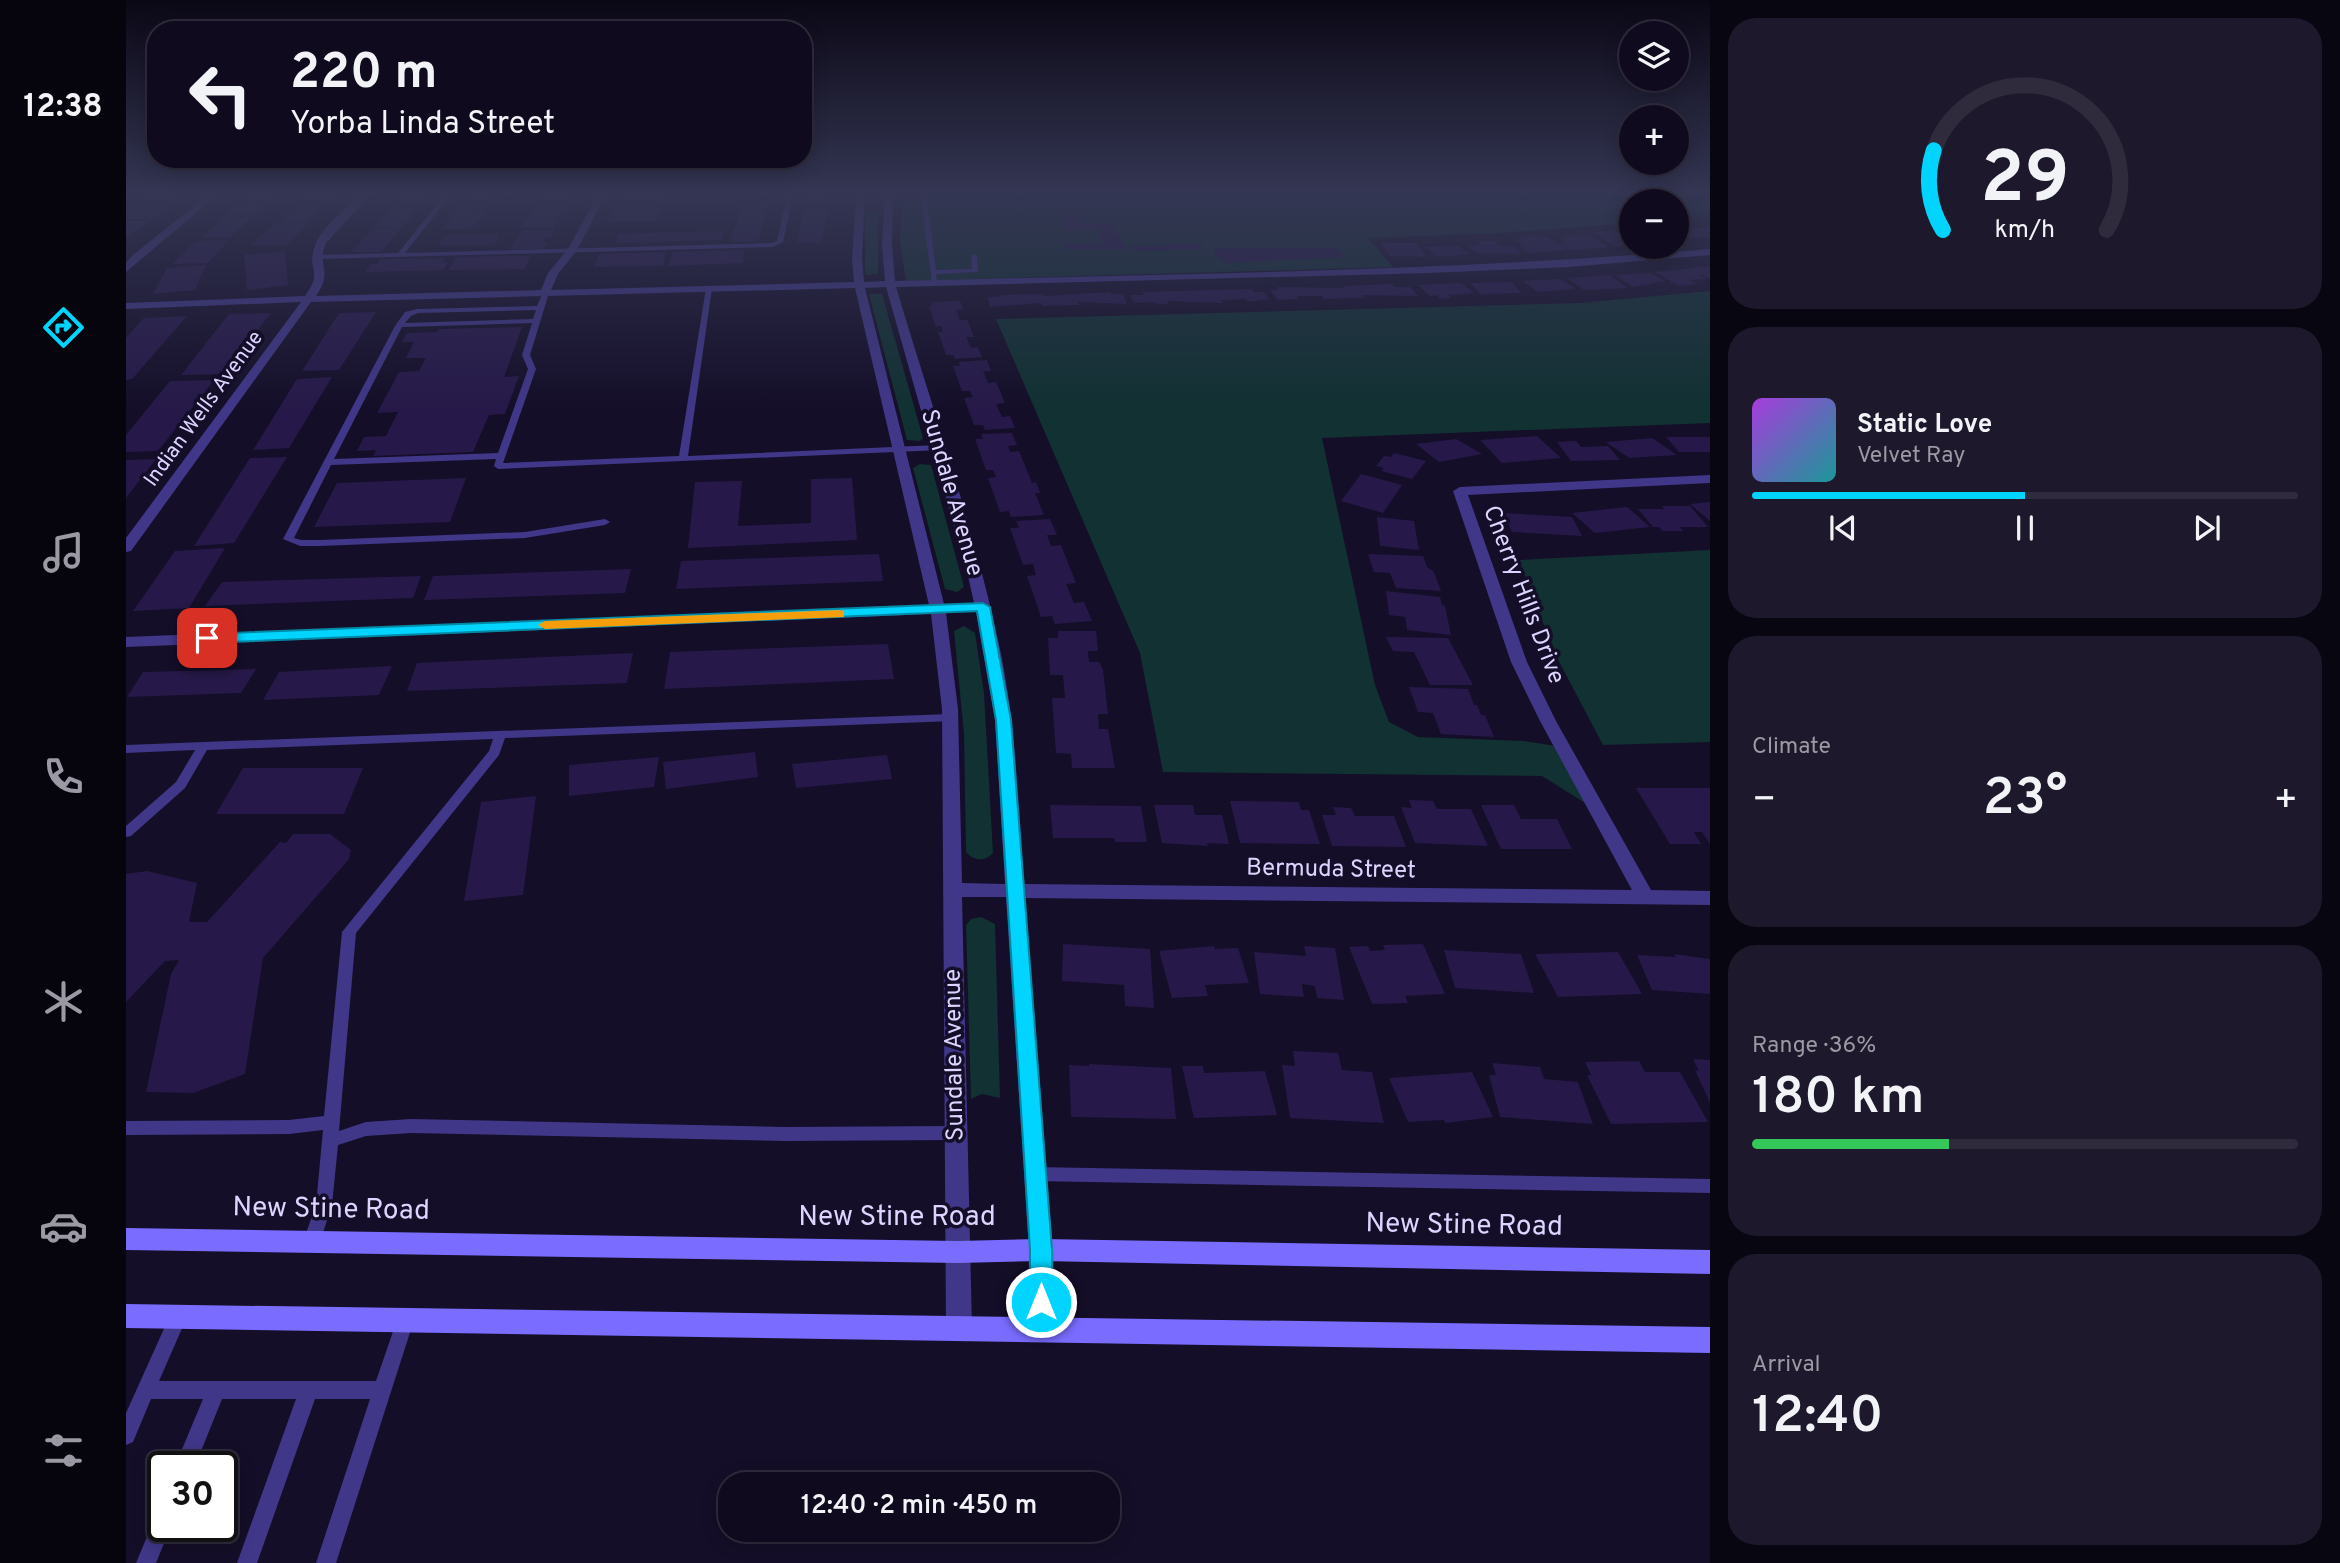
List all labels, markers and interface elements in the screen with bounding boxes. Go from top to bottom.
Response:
map controls [1619,21,1689,259]
button: layers [1619,21,1689,91]
text: 220 m [290,44,437,106]
icon: left [175,49,266,140]
text: 12:38 [23,88,103,128]
text: Yorba Linda Street [290,105,555,145]
button: + [1619,105,1689,175]
text: 29 [1980,136,2070,228]
button: − [1619,189,1689,259]
text: km/h [1995,214,2055,246]
icon: directions [39,303,88,352]
street label: Indian Wells Avenue [138,326,270,492]
street label: Sundale Avenue [913,406,989,580]
text: Static Love [1857,409,1992,442]
text: Velvet Ray [1857,442,1965,471]
street label: Cherry Hills Drive [1475,501,1571,689]
icon: previous [1824,509,1862,547]
icon: pause [2006,509,2044,547]
icon: next [2188,509,2226,547]
icon: music [39,528,88,577]
pin [177,608,237,668]
icon: arrive [188,619,226,657]
text: Climate [1752,733,1831,762]
icon: phone [39,752,88,801]
text: 23° [1983,767,2067,833]
text: − [1752,777,1777,826]
text: + [2273,777,2298,826]
street label: Bermuda Street [1246,854,1416,886]
street label: Sundale Avenue [939,969,971,1141]
icon: climate [39,977,88,1026]
text: Range · 36% [1752,1032,1876,1061]
text: 180 km [1752,1066,1925,1132]
street label: New Stine Road [232,1190,430,1230]
street label: New Stine Road [798,1200,996,1236]
icon: car [39,1202,88,1251]
street label: New Stine Road [1365,1206,1563,1246]
position arrow [1004,1265,1078,1339]
text: Arrival [1752,1351,1821,1380]
text: 12:40 [1752,1385,1883,1451]
icon: filters [39,1426,88,1475]
speed limit sign: 30 [147,1451,238,1542]
text: 12:40 · 2 min · 450 m [801,1490,1037,1523]

